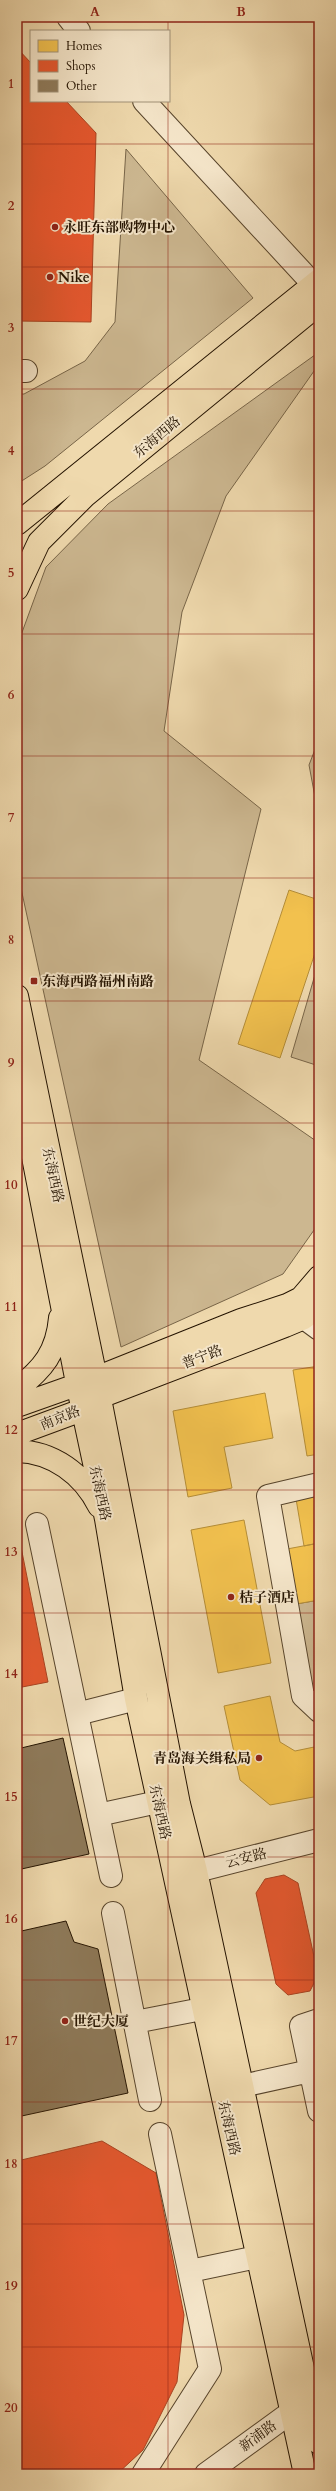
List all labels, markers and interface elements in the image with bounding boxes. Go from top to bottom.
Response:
text: A [90,3,100,21]
text: B [236,3,246,21]
legend [30,30,170,102]
text: Homes [66,38,102,54]
text: Shops [66,58,95,74]
text: 1 [8,75,14,93]
text: Other [66,78,97,94]
text: 2 [8,197,15,215]
place label: 永旺东部购物中心 [63,218,175,237]
marker: 永旺东部购物中心 [50,222,60,232]
place label: Nike [58,268,90,287]
marker: Nike [45,272,55,282]
text: 3 [8,319,15,337]
street label: 东海西路 [129,412,185,462]
text: 4 [8,442,15,460]
text: 5 [8,564,14,582]
text: 6 [8,686,15,704]
text: 7 [8,809,15,827]
text: 8 [8,931,14,949]
place label: 东海西路福州南路 [42,972,154,991]
marker: 东海西路福州南路 [29,976,39,986]
text: 9 [8,1054,15,1072]
street label: 东海西路 [38,1146,68,1204]
text: 10 [4,1176,18,1194]
text: 11 [4,1298,18,1316]
street label: 普宁路 [179,1341,225,1373]
street label: 南京路 [37,1401,83,1435]
text: 12 [4,1421,18,1439]
street label: 东海西路 [85,1464,115,1522]
text: 13 [4,1543,18,1561]
place label: 桔子酒店 [239,1588,295,1607]
marker: 桔子酒店 [226,1592,236,1602]
text: 14 [4,1665,18,1683]
place label: 青岛海关缉私局 [153,1749,251,1768]
marker: 青岛海关缉私局 [254,1753,264,1763]
street label: 东海西路 [145,1783,175,1841]
text: 15 [4,1788,18,1806]
street label: 云安路 [223,1844,269,1872]
text: 16 [4,1910,18,1928]
place label: 世纪大厦 [73,2012,129,2031]
marker: 世纪大厦 [60,2016,70,2026]
text: 17 [4,2032,18,2050]
street label: 东海西路 [213,2099,245,2157]
text: 18 [4,2155,18,2173]
text: 19 [4,2277,18,2295]
text: 20 [4,2399,18,2417]
street label: 新浦路 [235,2416,281,2456]

